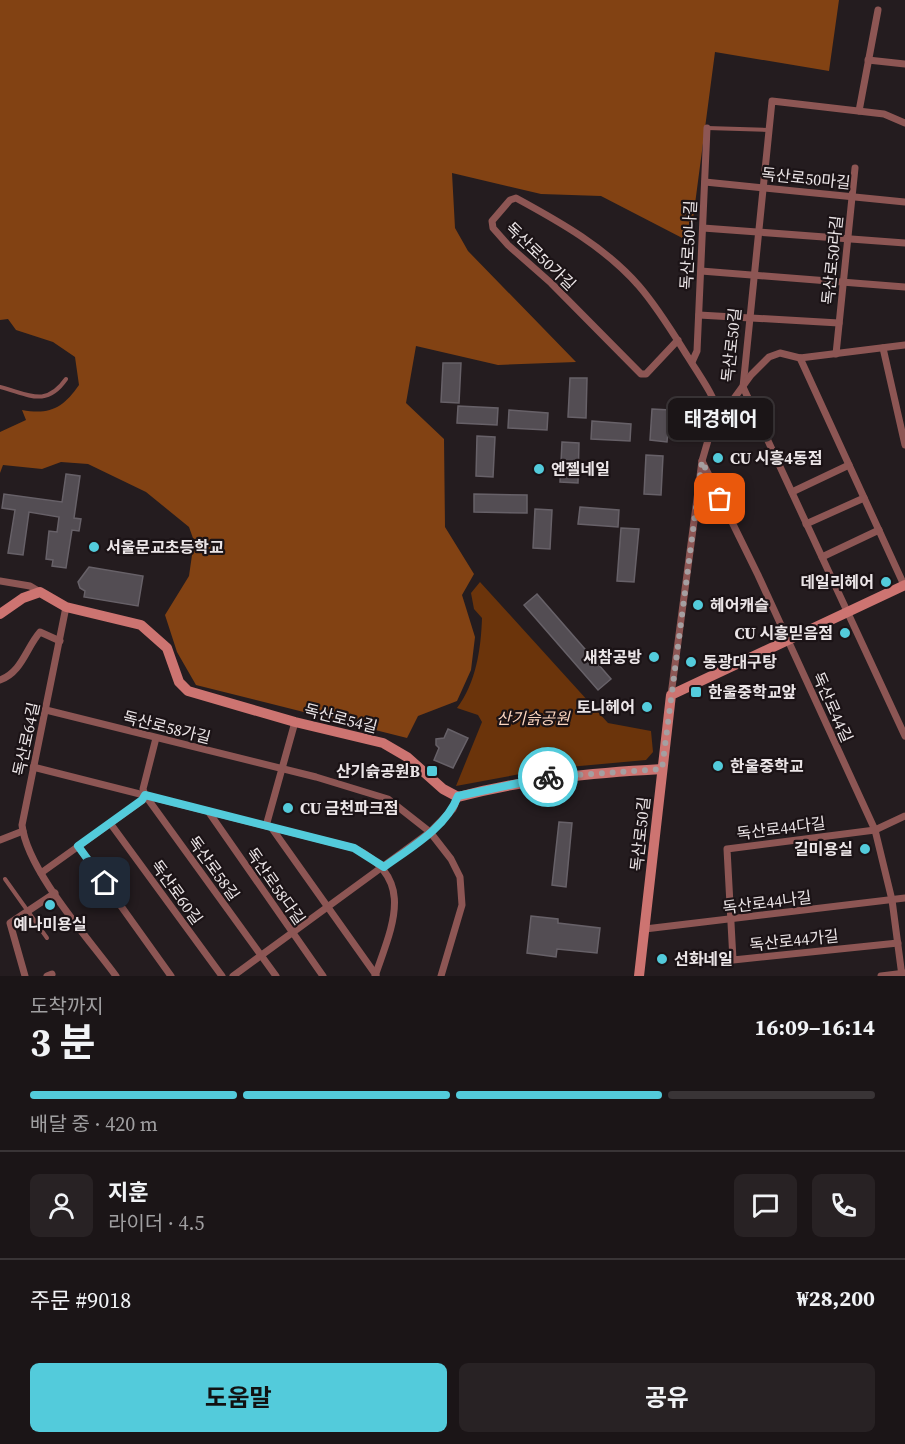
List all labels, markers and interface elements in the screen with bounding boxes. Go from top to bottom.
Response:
street label: 독산로50마길 [760,162,852,194]
street label: 독산로50나길 [675,200,701,290]
street label: 독산로50라길 [816,214,848,306]
street label: 독산로50가길 [501,217,581,295]
street label: 독산로50길 [716,307,746,383]
callout: 태경헤어 [668,397,772,439]
text: 태경헤어 [684,405,757,433]
place label: CU 시흥4동점 [730,447,822,469]
marker: CU 시흥4동점 [711,451,725,465]
place label: 엔젤네일 [551,458,610,480]
marker: 엔젤네일 [532,462,546,476]
pin [694,473,745,524]
icon: bag [703,482,736,515]
place label: 서울문교초등학교 [106,536,224,558]
marker: 서울문교초등학교 [87,540,101,554]
place label: 데일리헤어 [800,571,874,593]
marker: 데일리헤어 [879,575,893,589]
place label: 헤어캐슬 [710,594,769,616]
marker: 헤어캐슬 [691,598,705,612]
place label: CU 시흥믿음점 [735,622,833,644]
marker: CU 시흥믿음점 [838,626,852,640]
place label: 새참공방 [583,646,642,668]
marker: 새참공방 [647,650,661,664]
place label: 동광대구탕 [703,651,777,673]
marker: 동광대구탕 [684,655,698,669]
street label: 독산로44길 [808,668,858,746]
place label: 한울중학교앞 [708,681,797,703]
marker: 한울중학교앞 [689,685,703,699]
place label: 토니헤어 [576,696,635,718]
street label: 독산로54길 [302,698,380,738]
street label: 독산로64길 [7,700,45,778]
marker: 토니헤어 [640,700,654,714]
street label: 독산로58가길 [121,705,213,749]
park label: 산기슭공원 [496,707,571,729]
courier [518,747,578,807]
place label: 한울중학교 [730,755,804,777]
marker: 한울중학교 [711,759,725,773]
place label: 산기슭공원B [336,760,421,782]
icon: bike [532,761,565,794]
marker: 산기슭공원B [425,764,439,778]
street label: 독산로50길 [625,796,655,872]
place label: CU 금천파크점 [300,797,398,819]
marker: CU 금천파크점 [281,801,295,815]
street label: 독산로44다길 [735,812,827,844]
street label: 독산로58길 [183,831,245,905]
place label: 길미용실 [794,838,853,860]
marker: 길미용실 [858,842,872,856]
street label: 독산로58다길 [241,843,311,929]
street label: 독산로60길 [146,855,208,929]
pin [79,857,130,908]
icon: home [88,866,121,899]
street label: 독산로44나길 [721,886,813,918]
marker: 예나미용실 [43,898,57,912]
place label: 예나미용실 [13,913,87,935]
street label: 독산로44가길 [748,924,840,956]
place label: 선화네일 [674,948,733,970]
marker: 선화네일 [655,952,669,966]
text: 도착까지 [30,992,104,1020]
text: 16:09–16:14 [755,1012,875,1042]
text: 3 분 [30,1016,95,1069]
text: 배달 중 · 420 m [30,1110,158,1138]
button: person [30,1174,93,1237]
button: chat [734,1174,797,1237]
button: phone [812,1174,875,1237]
text: 지훈 [108,1177,148,1207]
text: 라이더 · 4.5 [108,1209,205,1237]
text: ₩28,200 [797,1283,875,1313]
text: 주문 #9018 [30,1285,131,1315]
button: 도움말 [30,1363,447,1432]
button: 공유 [459,1363,875,1432]

